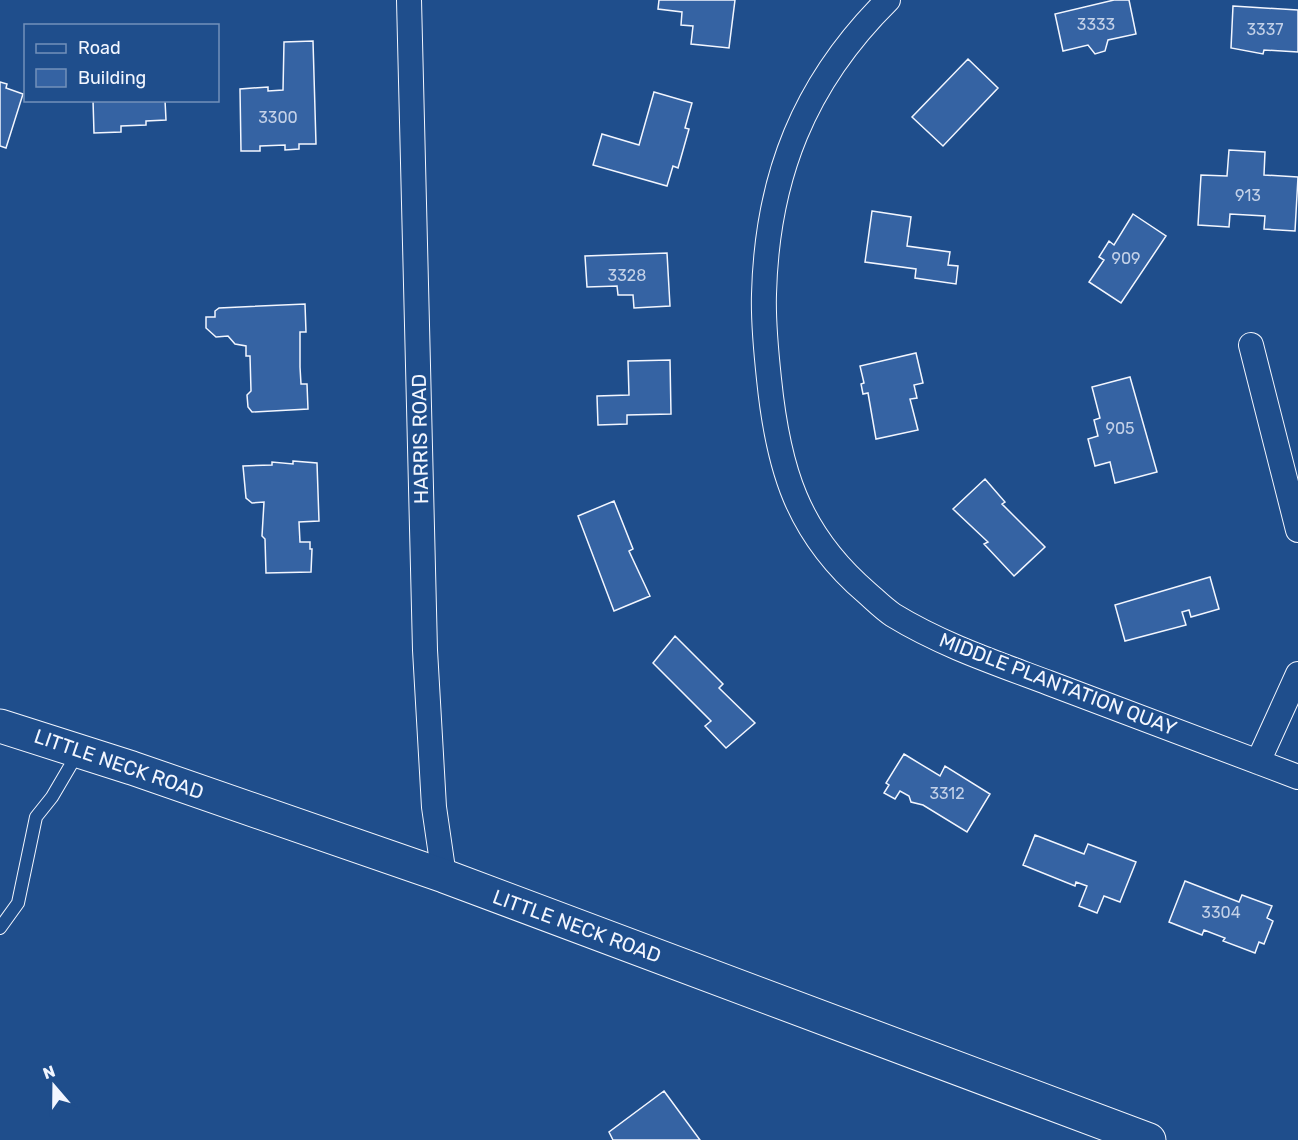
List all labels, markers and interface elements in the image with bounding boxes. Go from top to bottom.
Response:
house number: 3333 [1077,15,1115,34]
house number: 3337 [1246,20,1284,39]
legend [24,24,219,102]
text: Road [78,37,121,59]
text: Building [78,67,146,89]
house number: 3300 [258,108,298,127]
house number: 913 [1235,186,1261,205]
house number: 909 [1111,249,1141,268]
house number: 3328 [608,266,646,285]
street label: HARRIS ROAD [407,374,433,504]
house number: 905 [1105,419,1135,438]
street label: MIDDLE PLANTATION QUAY [936,628,1180,740]
street label: LITTLE NECK ROAD [31,724,207,804]
house number: 3312 [929,784,965,803]
street label: LITTLE NECK ROAD [489,884,665,968]
house number: 3304 [1201,903,1241,922]
north arrow [24,1056,84,1116]
text: N [40,1061,58,1083]

